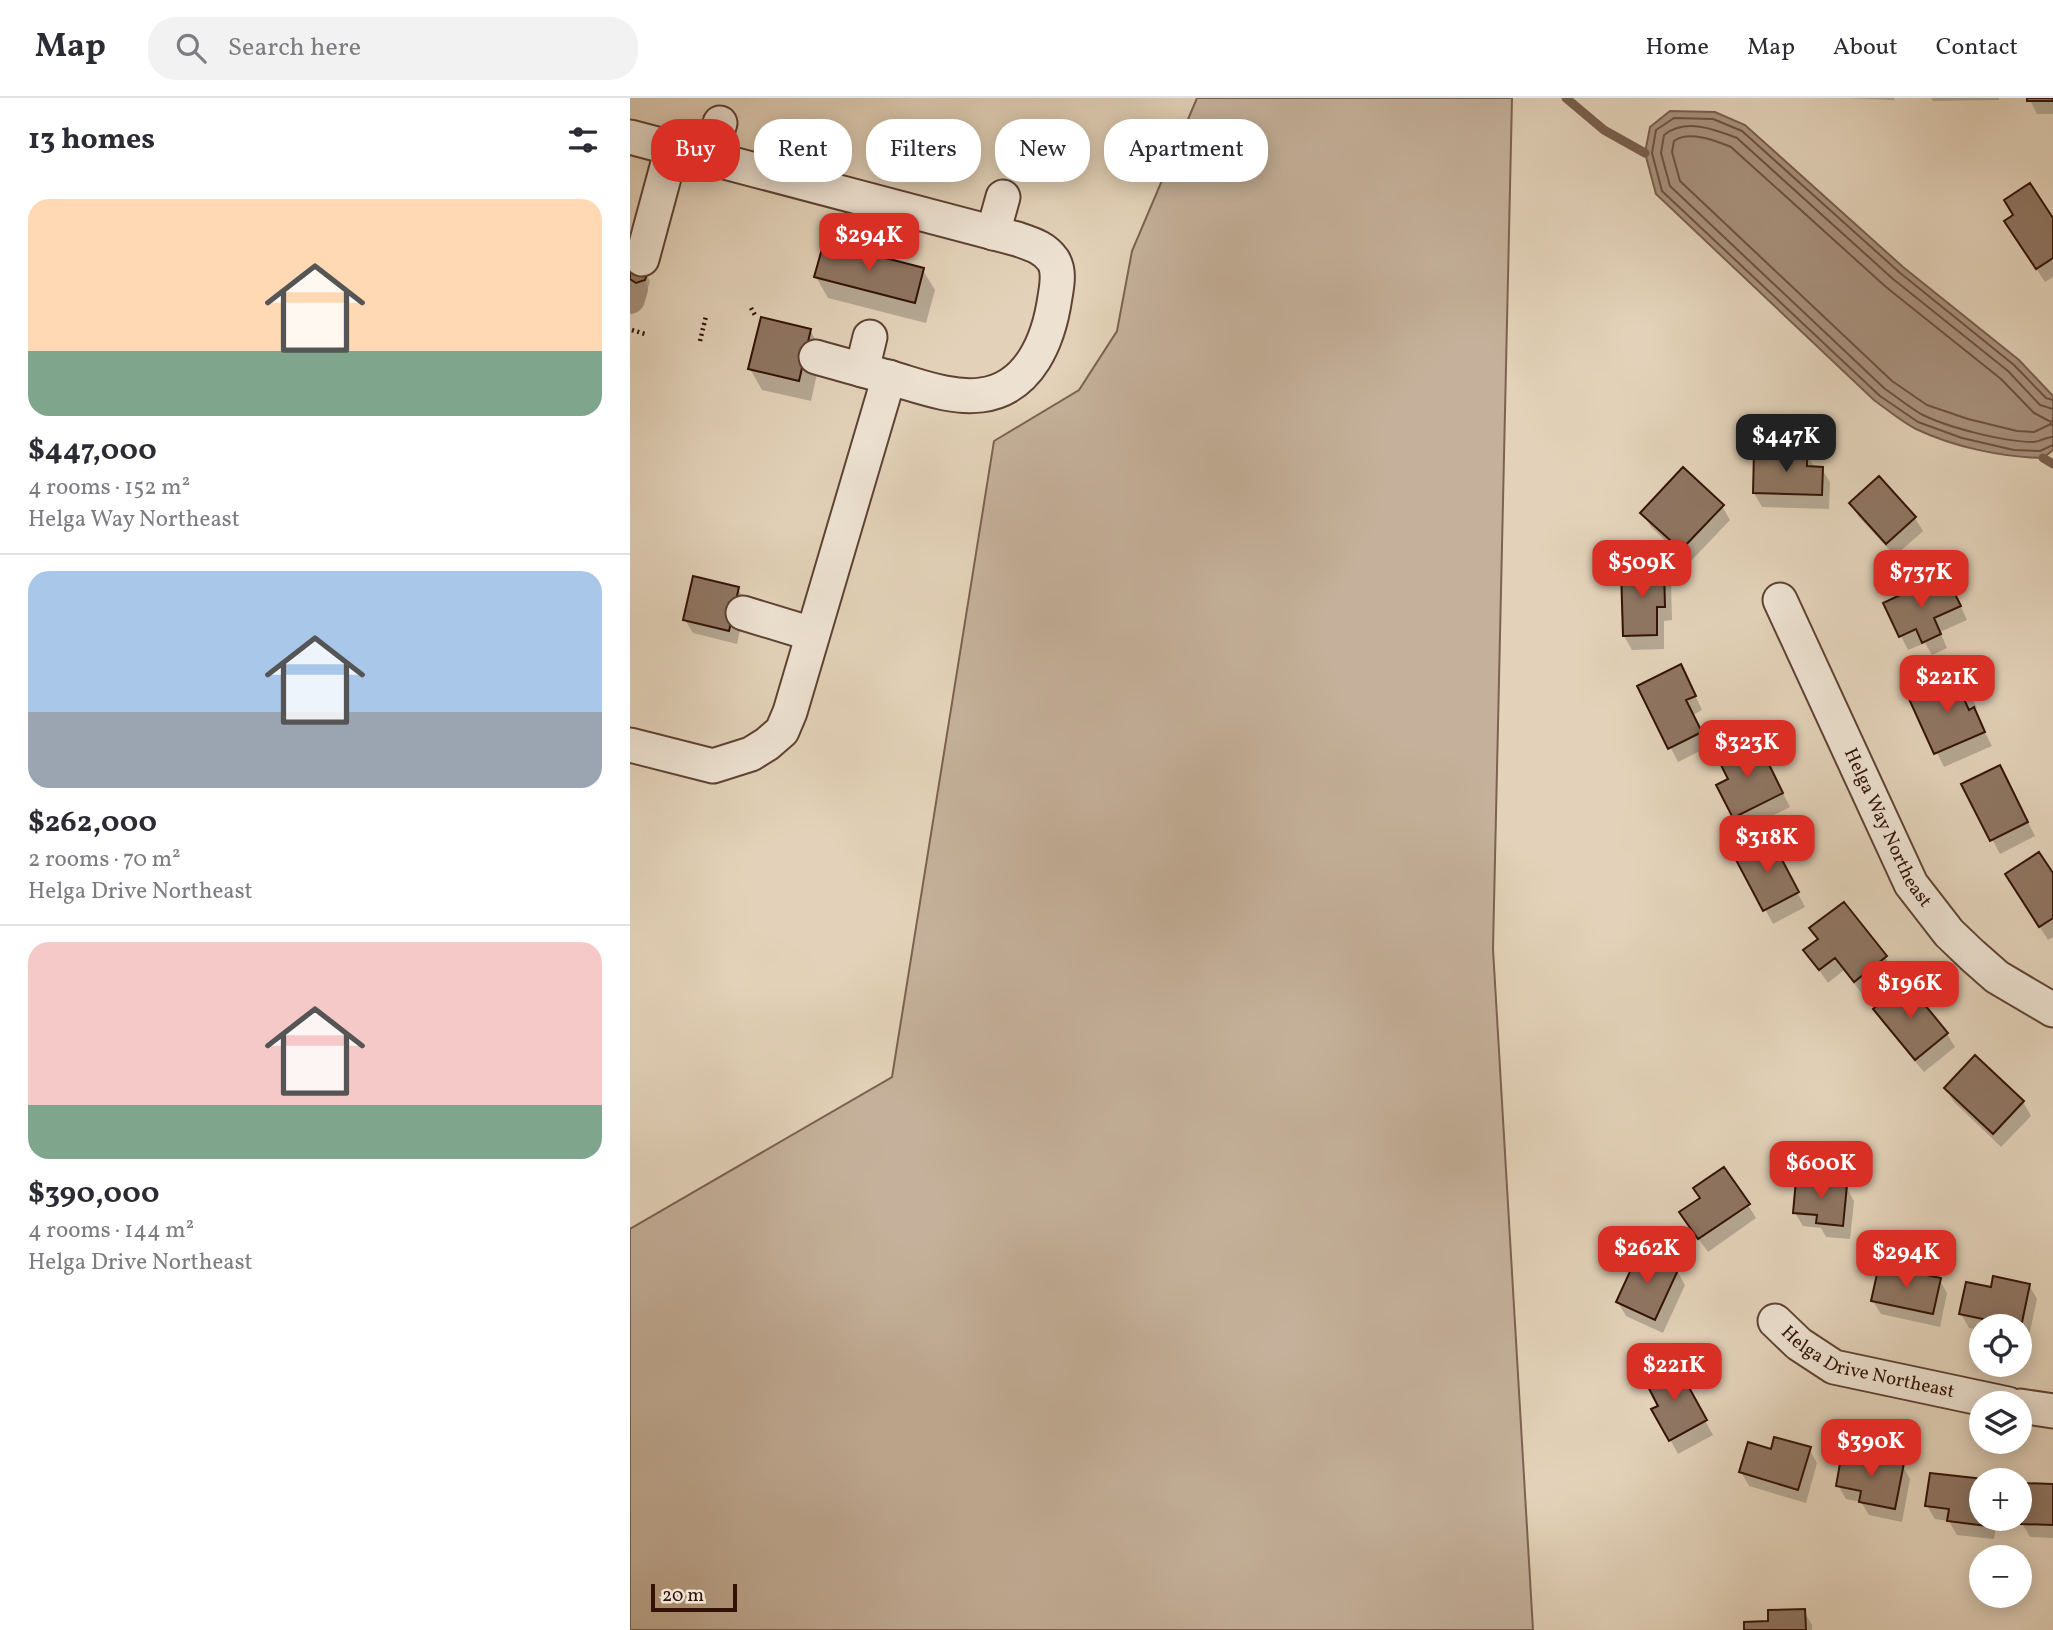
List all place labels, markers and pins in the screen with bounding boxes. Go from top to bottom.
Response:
pin: $294K [820,214,918,273]
pin: $447K [1737,414,1835,474]
pin: $509K [1593,540,1691,600]
pin: $737K [1872,550,1970,610]
pin: $221K [1898,656,1996,715]
pin: $323K [1698,720,1796,780]
pin: $318K [1718,816,1816,875]
pin: $196K [1861,962,1959,1021]
pin: $600K [1772,1142,1870,1201]
pin: $262K [1598,1226,1696,1286]
pin: $294K [1857,1230,1955,1290]
pin: $221K [1625,1344,1723,1403]
pin: $390K [1822,1420,1920,1479]

